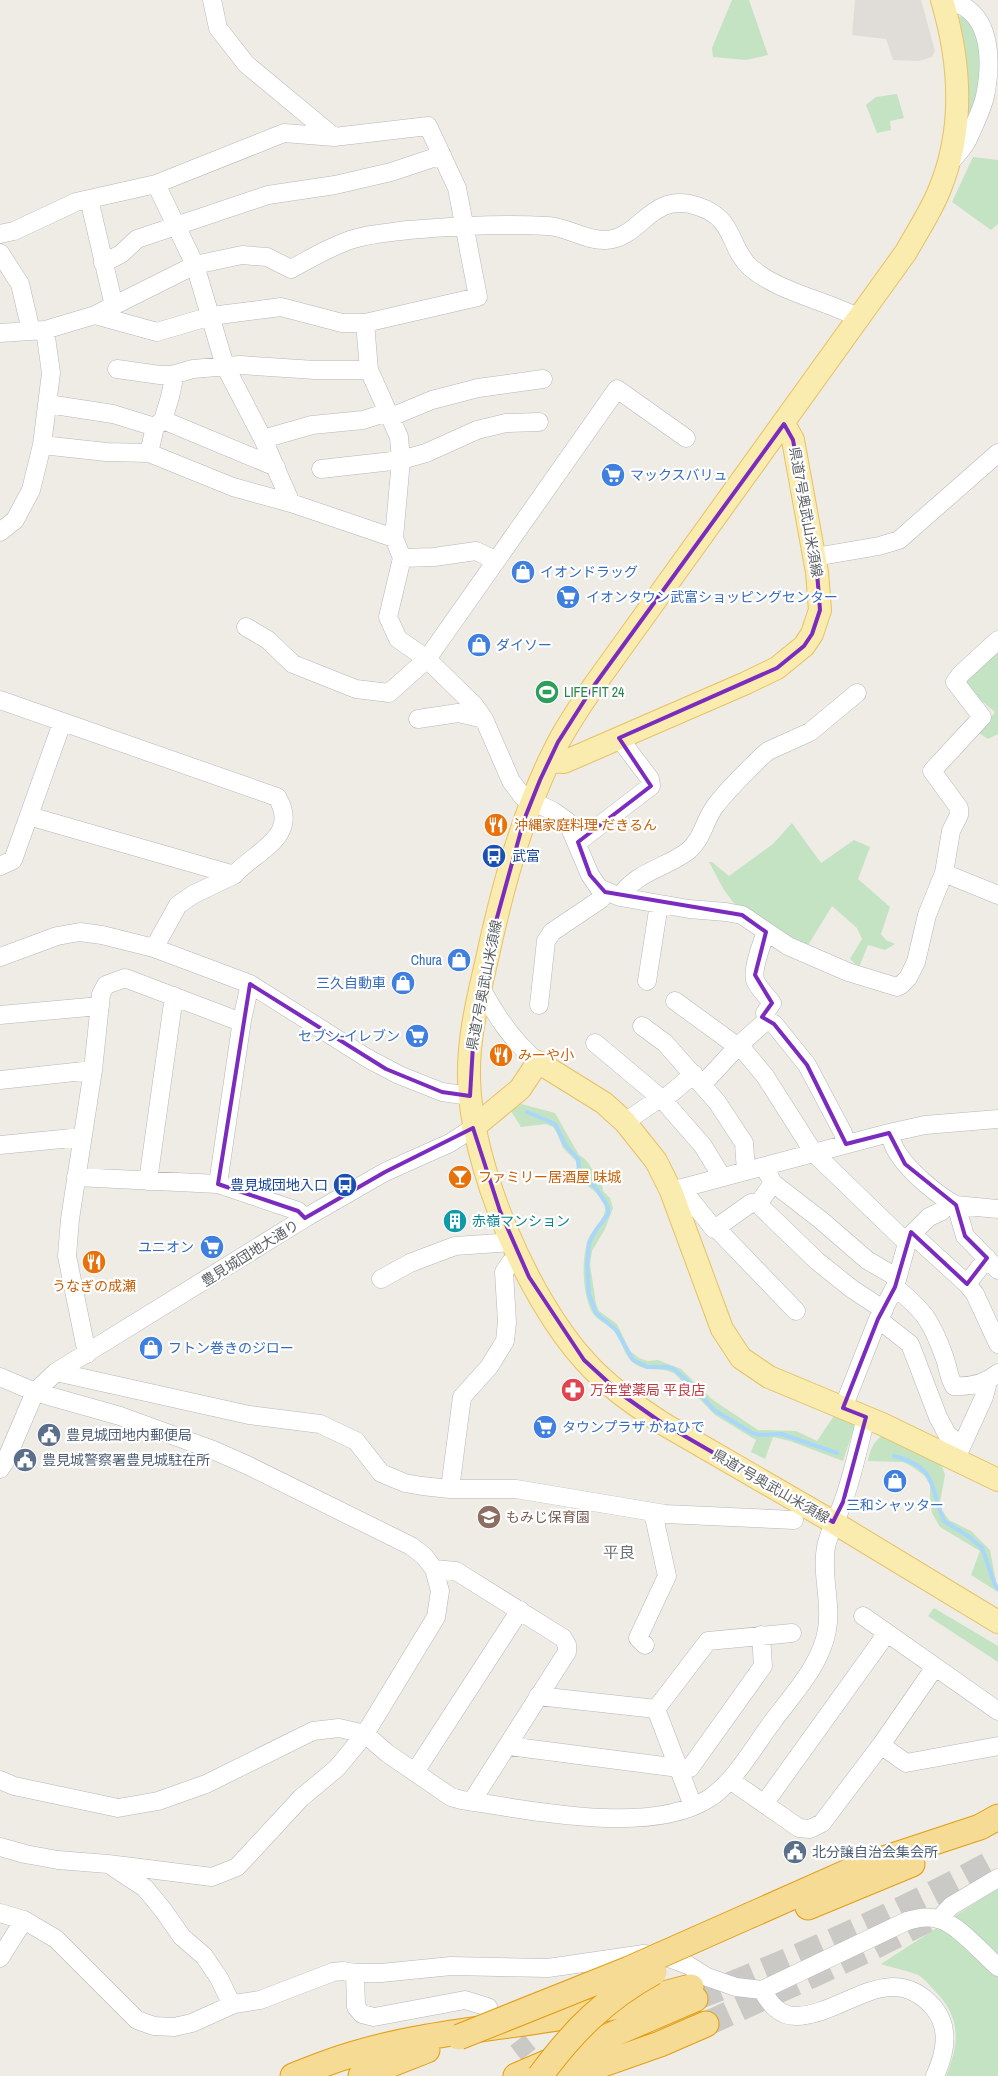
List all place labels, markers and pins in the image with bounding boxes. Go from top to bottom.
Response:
supermarket icon: マックスバリュ [600,462,626,488]
place label: マックスバリュ [630,466,728,484]
shop icon: イオンドラッグ [510,559,536,585]
place label: イオンドラッグ [540,563,638,581]
supermarket icon: イオンタウン武富ショッピングセンター [555,584,581,610]
place label: イオンタウン武富ショッピングセンター [586,588,838,606]
shop icon: ダイソー [466,632,492,658]
place label: ダイソー [496,636,552,654]
sports icon: LIFE FIT 24 [534,679,560,705]
place label: LIFE FIT 24 [564,683,625,701]
restaurant icon: 沖縄家庭料理 だきるん [483,812,509,838]
place label: 沖縄家庭料理 だきるん [514,816,657,834]
bus stop icon: 武富 [481,843,507,869]
place label: 武富 [512,847,540,865]
shop icon: Chura [446,947,472,973]
place label: Chura [411,951,443,969]
shop icon: 三久自動車 [390,970,416,996]
place label: 三久自動車 [316,974,386,992]
supermarket icon: セブン-イレブン [404,1023,430,1049]
place label: セブン-イレブン [298,1027,400,1045]
restaurant icon: みーや小 [488,1042,514,1068]
place label: みーや小 [518,1046,574,1064]
bar icon: ファミリー居酒屋 味城 [447,1164,473,1190]
place label: ファミリー居酒屋 味城 [478,1168,621,1186]
bus stop icon: 豊見城団地入口 [332,1172,358,1198]
place label: 豊見城団地入口 [230,1176,328,1194]
building icon: 赤嶺マンション [442,1208,468,1234]
place label: 赤嶺マンション [472,1212,570,1230]
supermarket icon: ユニオン [199,1234,225,1260]
place label: ユニオン [138,1238,194,1256]
restaurant icon: うなぎの成瀬 [81,1249,107,1275]
place label: うなぎの成瀬 [52,1277,136,1295]
shop icon: フトン巻きのジロー [138,1335,164,1361]
place label: フトン巻きのジロー [168,1339,294,1357]
pharmacy icon: 万年堂薬局 平良店 [560,1377,586,1403]
place label: 万年堂薬局 平良店 [590,1381,705,1399]
supermarket icon: タウンプラザ かねひで [532,1414,558,1440]
place label: タウンプラザ かねひで [562,1418,705,1436]
public building icon: 豊見城団地内郵便局 [36,1422,62,1448]
place label: 豊見城団地内郵便局 [66,1426,192,1444]
public building icon: 豊見城警察署豊見城駐在所 [12,1447,38,1473]
place label: 豊見城警察署豊見城駐在所 [42,1451,210,1469]
shop icon: 三和シャッター [882,1468,908,1494]
place label: 三和シャッター [846,1496,944,1514]
school or university icon: もみじ保育園 [476,1504,502,1530]
place label: もみじ保育園 [506,1508,590,1526]
public building icon: 北分譲自治会集会所 [782,1839,808,1865]
place label: 北分譲自治会集会所 [812,1843,938,1861]

